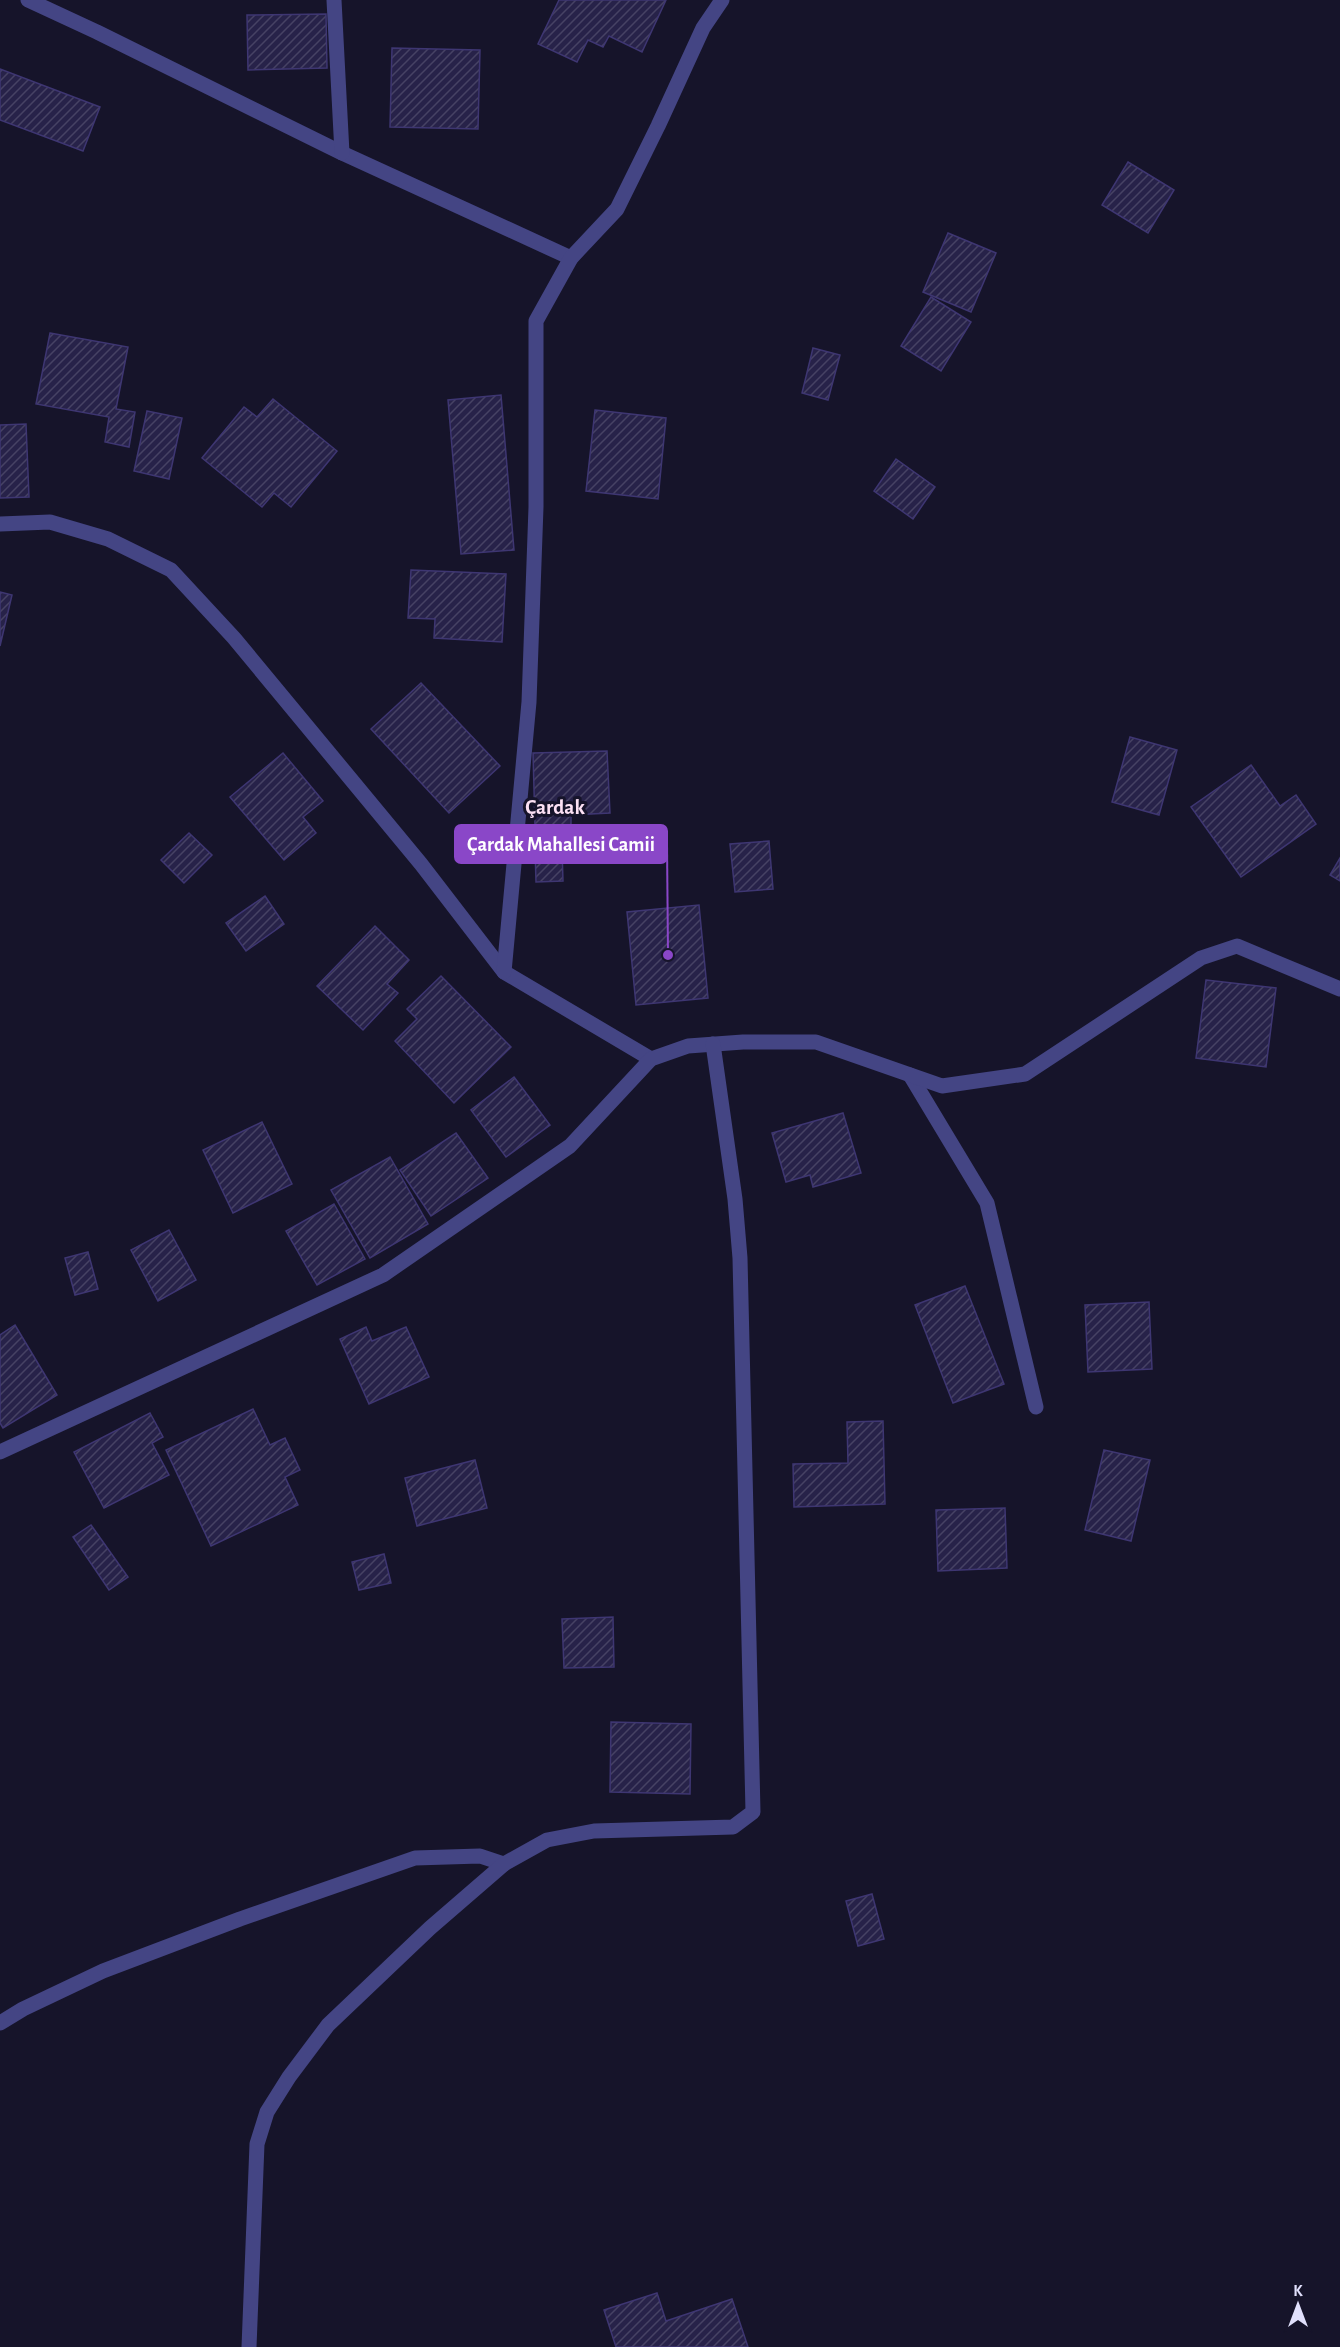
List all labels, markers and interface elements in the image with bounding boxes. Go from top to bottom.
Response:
district label: Çardak [525,797,585,818]
callout: Çardak Mahallesi Camii [455,825,667,863]
text: Çardak Mahallesi Camii [467,835,655,855]
north arrow [1268,2275,1328,2335]
text: K [1293,2283,1303,2299]

